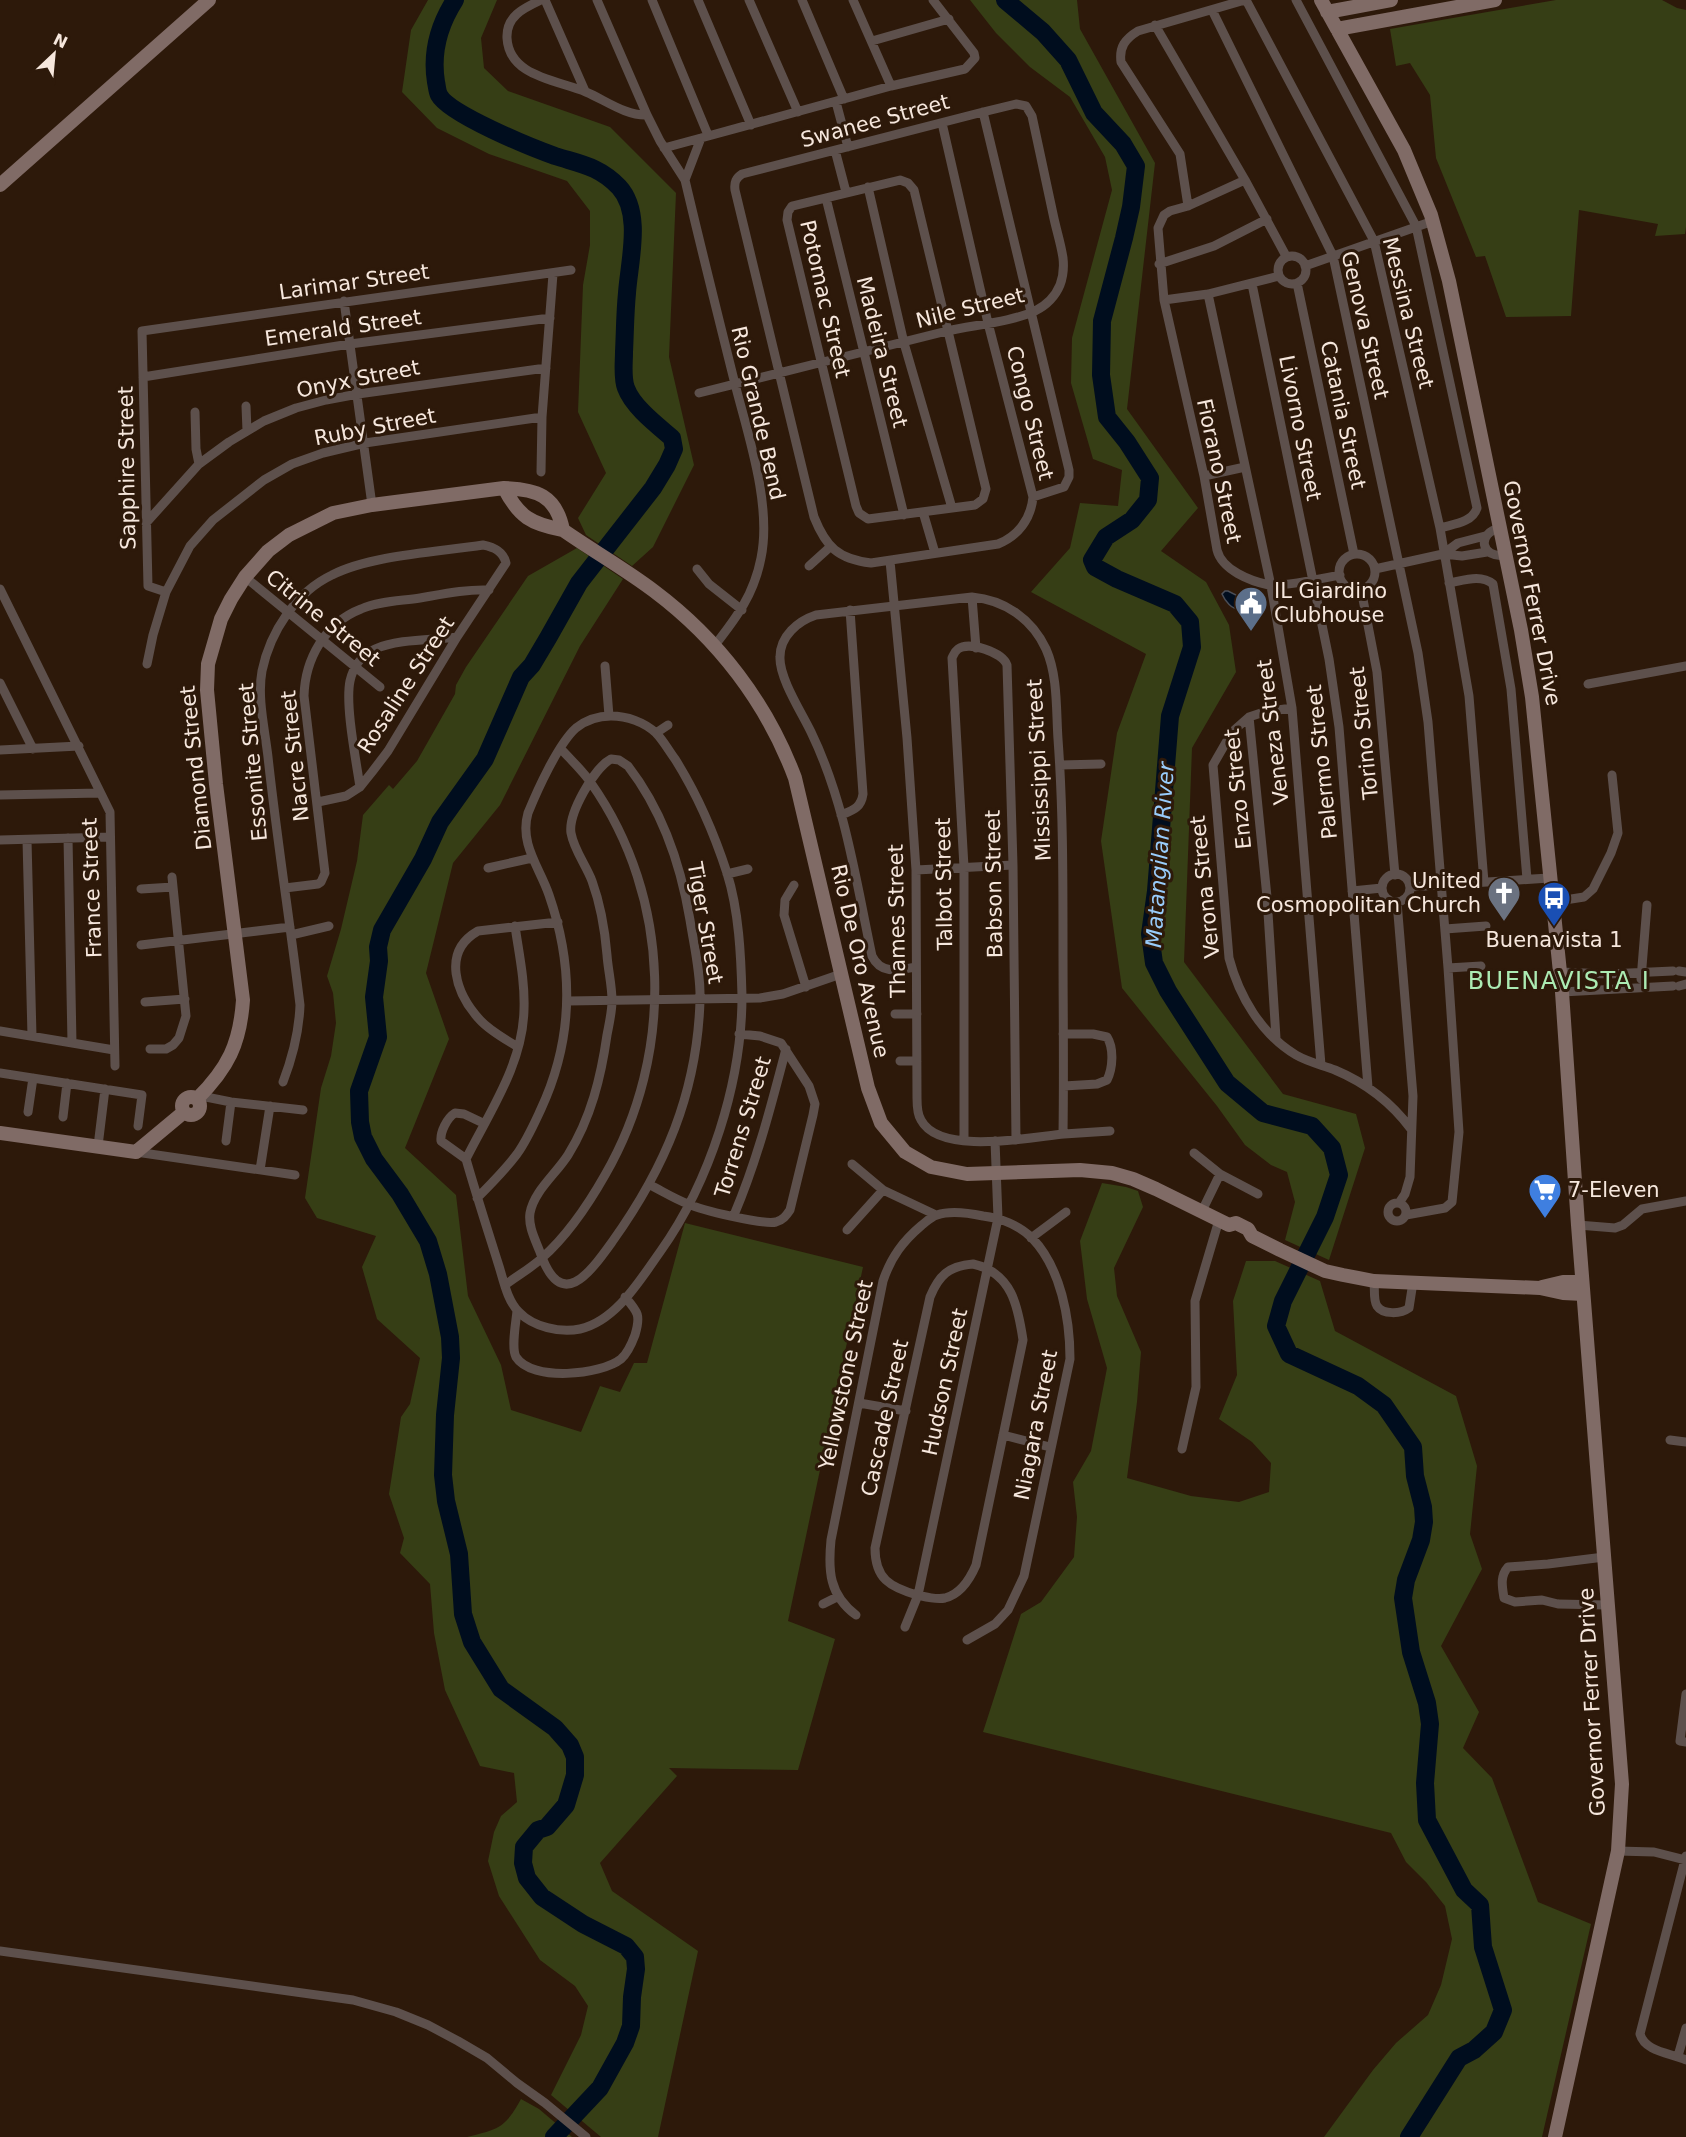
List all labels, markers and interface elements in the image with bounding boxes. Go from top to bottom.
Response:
north arrow [24,24,84,84]
text: N [50,29,71,52]
street label: Swanee Street [798,90,952,152]
street label: Potomac Street [795,218,855,380]
street label: Messina Street [1378,235,1438,391]
street label: Genova Street [1336,249,1394,401]
street label: Larimar Street [277,260,431,304]
street label: Madeira Street [852,274,912,430]
street label: Nile Street [913,283,1027,333]
street label: Emerald Street [263,305,423,351]
street label: Rio Grande Bend [726,324,790,502]
street label: Catania Street [1316,339,1370,491]
street label: Congo Street [1002,343,1058,483]
street label: Livorno Street [1274,353,1326,503]
street label: Onyx Street [294,355,422,403]
street label: Sapphire Street [114,386,140,550]
street label: Fiorano Street [1192,396,1246,546]
street label: Ruby Street [312,403,438,451]
street label: Governor Ferrer Drive [1498,478,1566,708]
street label: Citrine Street [261,565,385,671]
place label: IL Giardino Clubhouse [1274,579,1387,627]
public building icon: IL Giardino Clubhouse [1233,585,1269,632]
street label: Rosaline Street [353,612,459,758]
street label: Veneza Street [1252,658,1294,806]
street label: Torino Street [1345,666,1383,801]
street label: Mississippi Street [1022,678,1056,862]
street label: Essonite Street [234,682,272,842]
street label: Palermo Street [1302,683,1342,841]
street label: Diamond Street [175,685,217,851]
street label: Nacre Street [276,689,314,823]
street label: Enzo Street [1220,728,1256,850]
water label: Matangilan River [1141,759,1179,949]
street label: Babson Street [981,810,1007,958]
street label: Verona Street [1186,814,1224,960]
street label: France Street [78,817,106,959]
street label: Talbot Street [931,817,957,952]
street label: Thames Street [884,844,910,999]
street label: Tiger Street [682,859,728,986]
street label: Rio De Oro Avenue [826,862,894,1060]
place label: United Cosmopolitan Church [1256,869,1481,917]
church icon: United Cosmopolitan Church [1486,875,1522,922]
bus stop icon: Buenavista 1 [1536,880,1572,927]
place label: Buenavista 1 [1485,928,1623,952]
district label: BUENAVISTA I [1468,967,1650,995]
street label: Torrens Street [710,1054,776,1201]
supermarket icon: 7-Eleven [1527,1172,1563,1219]
place label: 7-Eleven [1568,1178,1660,1202]
street label: Yellowstone Street [814,1278,878,1473]
street label: Hudson Street [918,1306,972,1458]
street label: Cascade Street [857,1337,913,1499]
street label: Niagara Street [1010,1348,1062,1502]
street label: Governor Ferrer Drive [1574,1587,1610,1817]

